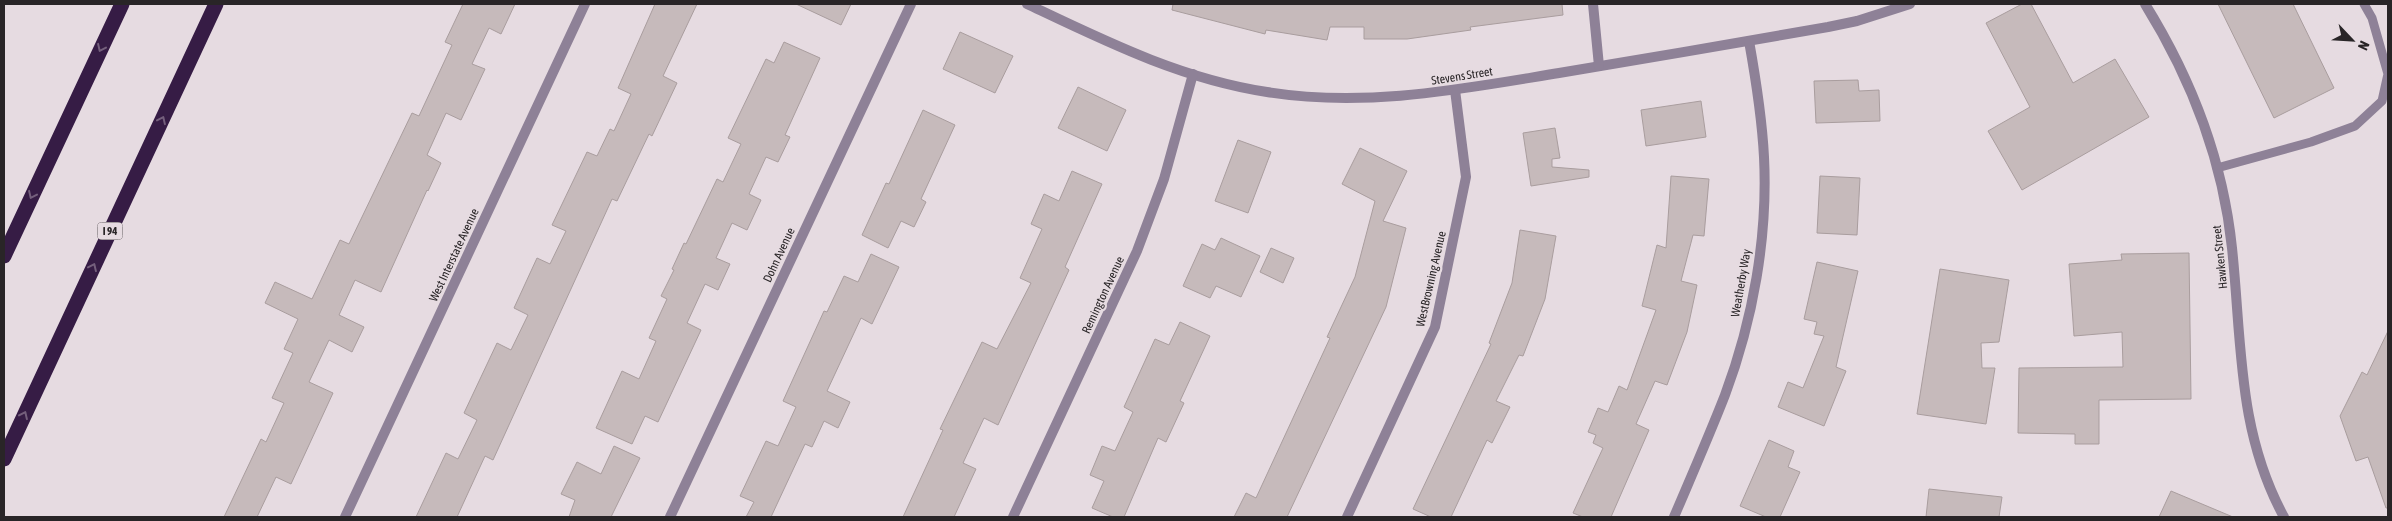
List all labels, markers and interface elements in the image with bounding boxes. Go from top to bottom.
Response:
north arrow [2327,15,2377,65]
text: N [2355,38,2373,53]
one-way arrow [97,43,107,52]
street label: Stevens Street [1430,64,1494,88]
one-way arrow [156,116,166,125]
one-way arrow [28,190,38,199]
street label: West Interstate Avenue [426,206,482,304]
road number: I 94 [98,222,122,240]
street label: Hawken Street [2210,224,2230,290]
street label: Dohn Avenue [760,225,798,285]
street label: WestBrowning Avenue [1413,230,1449,328]
street label: Weatherby Way [1728,248,1754,318]
street label: Remington Avenue [1079,254,1127,336]
one-way arrow [87,263,97,272]
one-way arrow [18,411,29,420]

